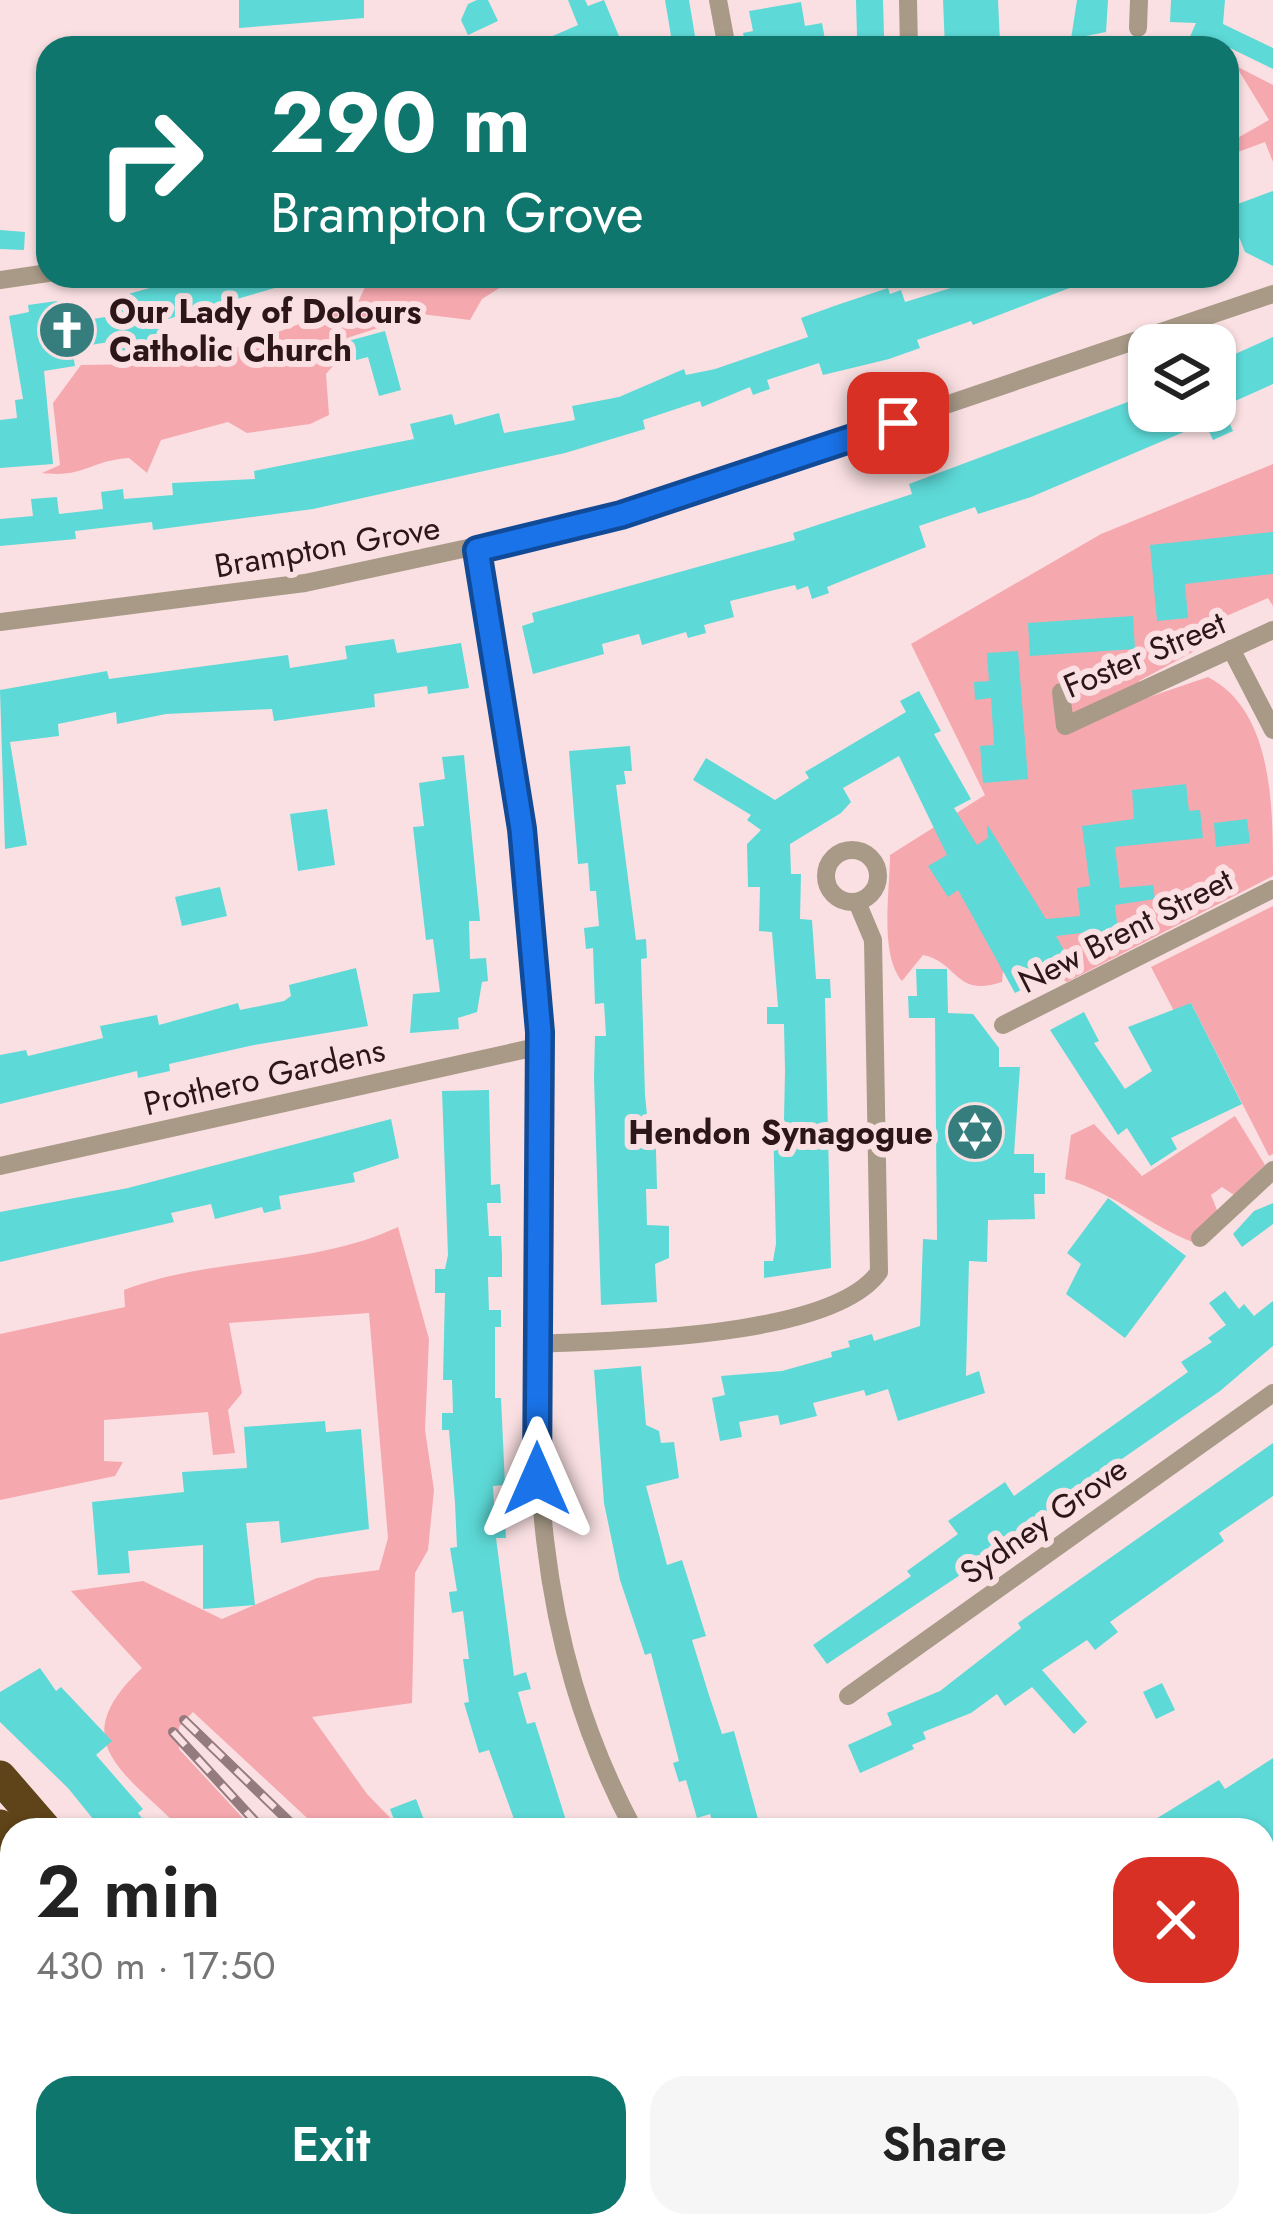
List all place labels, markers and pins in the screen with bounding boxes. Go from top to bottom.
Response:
place label: Our Lady of Dolours Catholic Church [109,288,422,373]
church icon: Our Lady of Dolours Catholic Church [36,299,98,361]
pin [847,372,949,474]
synagogue icon: Hendon Synagogue [944,1101,1006,1163]
place label: Hendon Synagogue [628,1109,933,1156]

